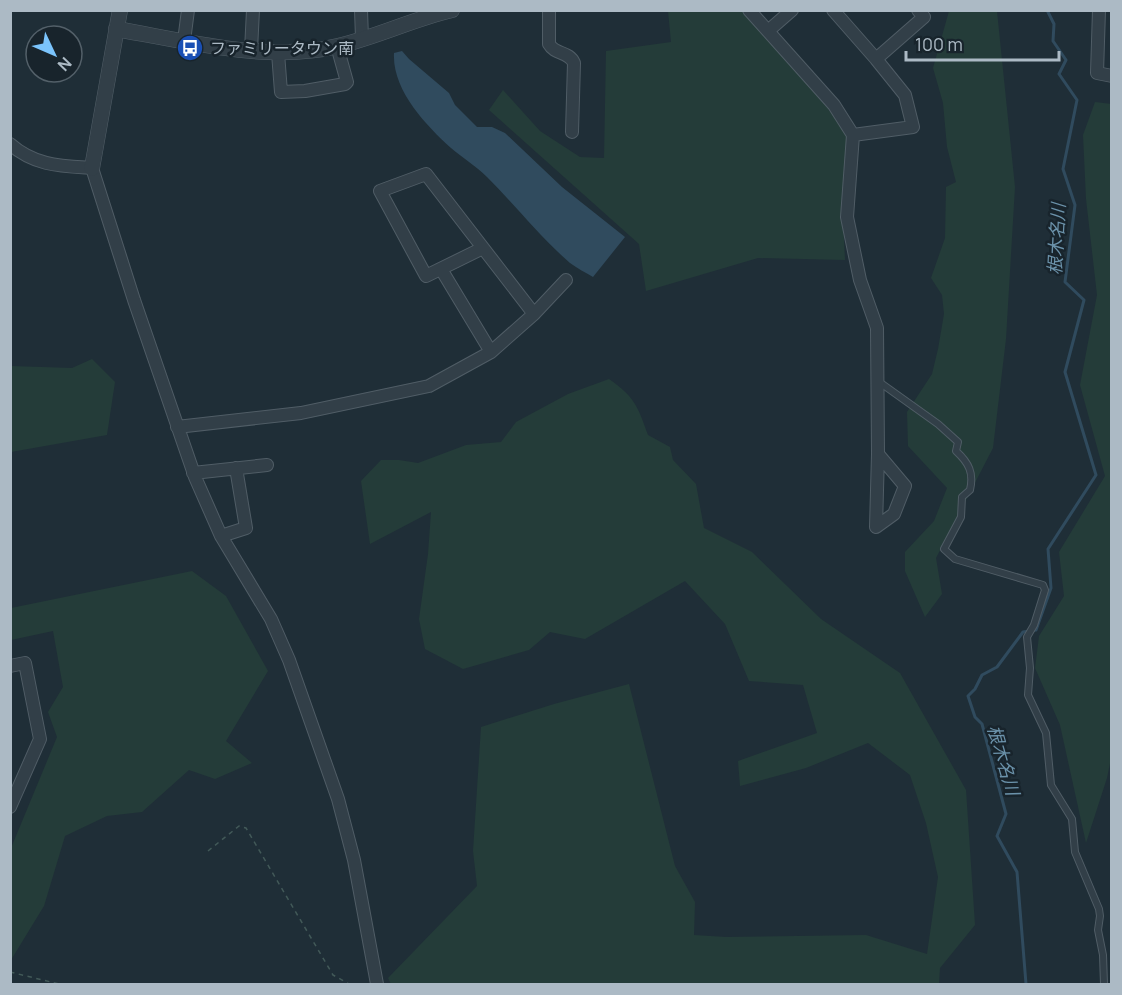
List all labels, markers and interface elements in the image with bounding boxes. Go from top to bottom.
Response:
north arrow [24,24,84,84]
scale bar [906,24,1059,62]
text: 100 m [915,32,963,56]
bus stop icon: ファミリータウン南 [175,33,205,63]
place label: ファミリータウン南 [210,37,354,59]
text: N [53,53,77,76]
water label: 根木名川 [1042,200,1070,276]
water label: 根木名川 [983,722,1026,800]

